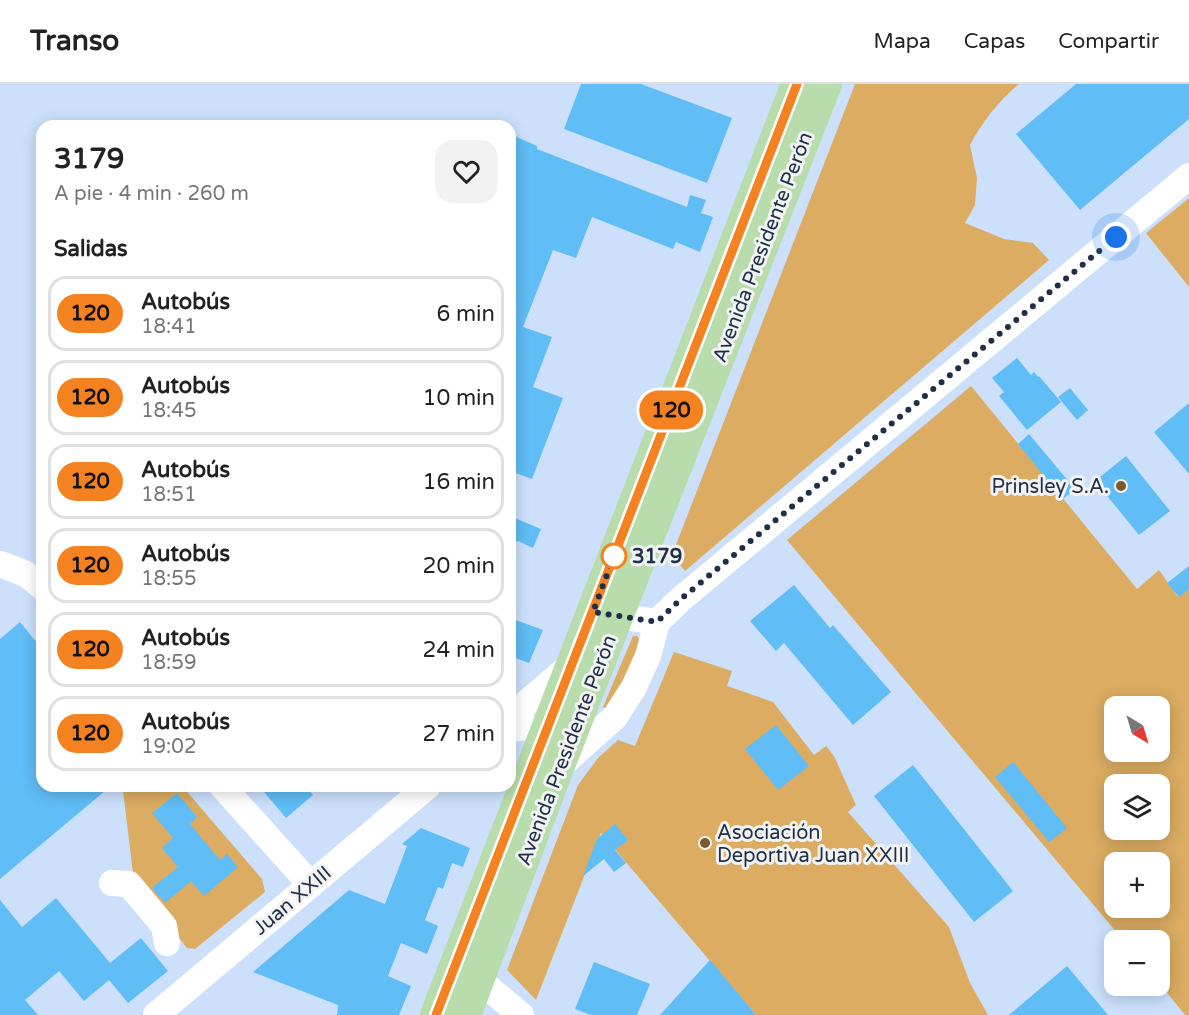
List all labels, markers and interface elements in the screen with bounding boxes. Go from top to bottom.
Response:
text: Transo [30,24,119,58]
text: Mapa [874,29,931,54]
text: Capas [964,29,1025,54]
text: Compartir [1058,29,1159,54]
street label: Avenida Presidente Perón [708,129,818,366]
button: heart [435,140,498,203]
text: 3179 [54,142,124,176]
text: A pie · 4 min · 260 m [54,182,249,206]
your location [1101,222,1131,252]
text: Salidas [54,236,128,262]
text: Autobús [141,289,230,315]
text: 120 [70,301,110,326]
text: 6 min [436,301,495,327]
text: 18:41 [141,315,196,339]
text: Autobús [141,373,230,399]
text: 120 [70,385,110,410]
text: 10 min [423,385,495,411]
line badge: 120 [636,390,706,430]
text: 120 [651,398,691,423]
text: 18:45 [141,399,196,423]
text: Autobús [141,457,230,483]
text: 120 [70,469,110,494]
text: 16 min [423,469,495,495]
place label: Prinsley S.A. [992,475,1109,499]
marker: Prinsley S.A. [1114,479,1128,493]
text: 18:51 [141,483,196,507]
text: Autobús [141,541,230,567]
marker: 3179 [601,543,627,569]
place label: 3179 [632,545,682,569]
text: 120 [70,553,110,578]
text: 20 min [423,553,495,579]
text: 18:55 [141,567,196,591]
text: Autobús [141,625,230,651]
street label: Avenida Presidente Perón [512,632,622,869]
text: 120 [70,637,110,662]
text: 24 min [423,637,495,663]
text: 18:59 [141,651,196,675]
north arrow [1104,696,1170,762]
map controls [1104,696,1170,996]
text: Autobús [141,709,230,735]
text: 120 [70,721,110,746]
text: 27 min [423,721,495,747]
text: 19:02 [141,735,196,759]
button: layers [1104,774,1170,840]
place label: Asociación Deportiva Juan XXIII [717,821,910,868]
marker: Asociación Deportiva Juan XXIII [698,836,712,850]
button: + [1104,852,1170,918]
street label: Juan XXIII [249,861,337,940]
button: − [1104,930,1170,996]

